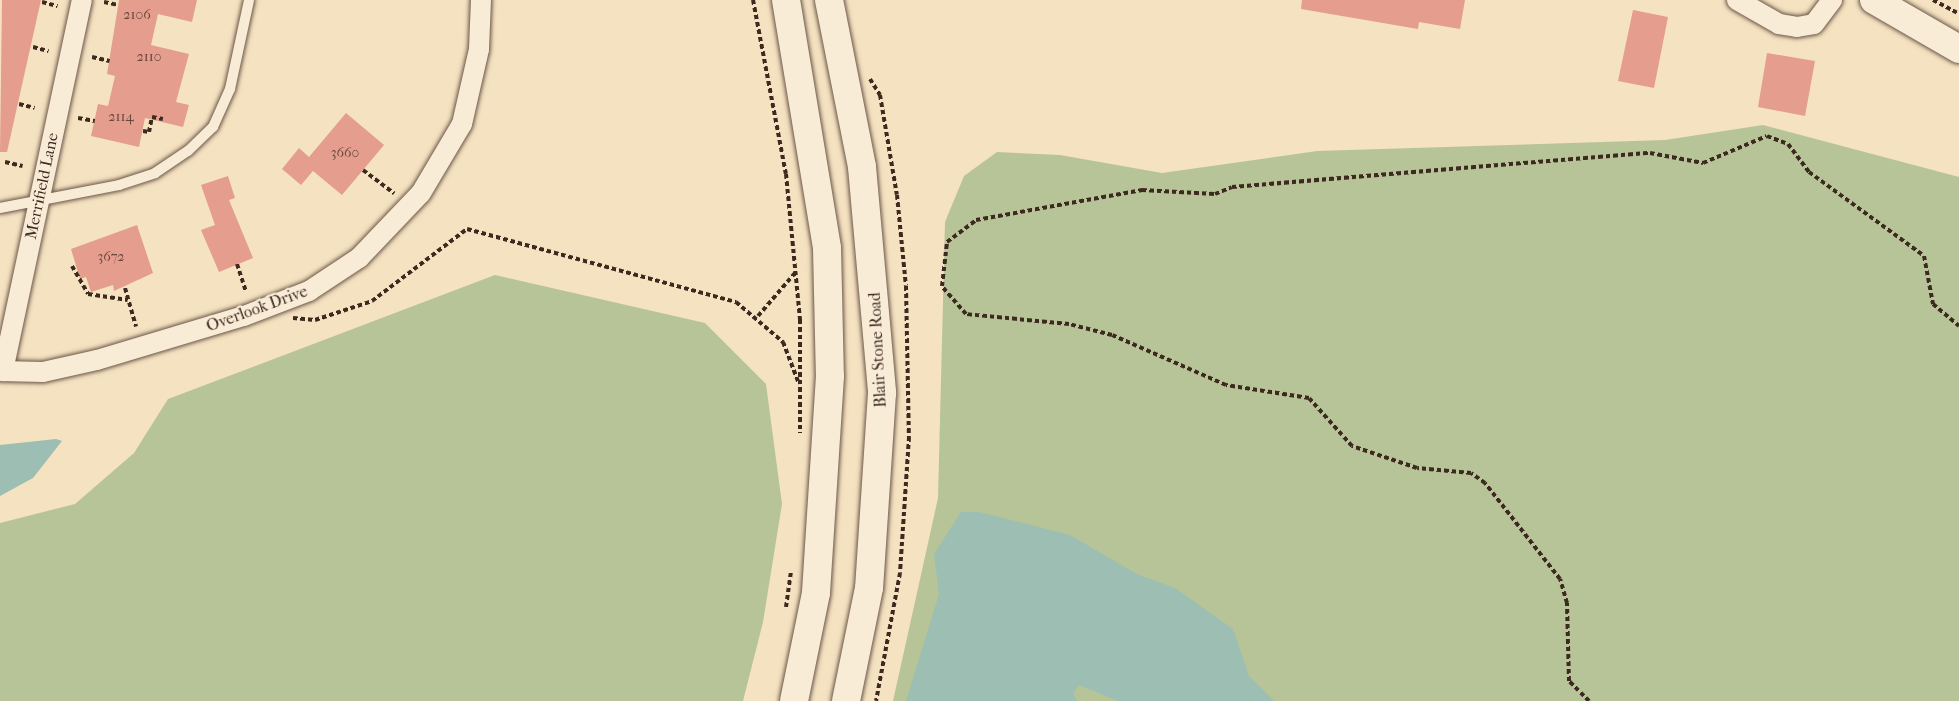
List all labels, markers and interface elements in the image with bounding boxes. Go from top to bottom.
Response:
house number: 2106 [123,7,151,23]
house number: 2110 [137,49,161,65]
house number: 2114 [108,109,134,125]
street label: Merrifield Lane [21,131,63,241]
house number: 3660 [331,145,359,161]
house number: 3672 [97,249,125,265]
street label: Overlook Drive [204,282,310,336]
street label: Blair Stone Road [865,292,891,408]

